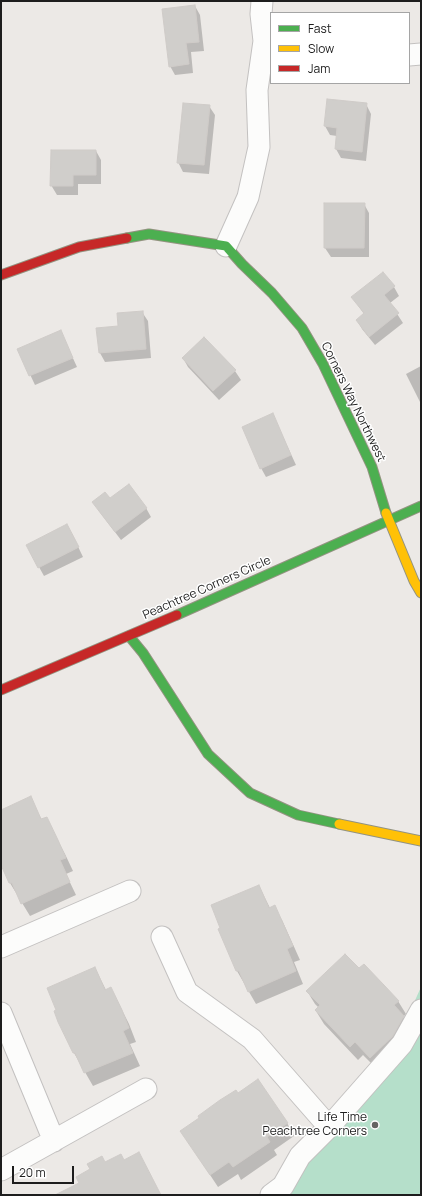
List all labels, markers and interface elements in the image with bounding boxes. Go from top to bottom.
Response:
legend [270,12,410,84]
text: Fast [308,20,332,37]
text: Slow [308,40,334,57]
text: Jam [308,60,330,77]
street label: Corners Way Northwest [318,340,388,464]
street label: Peachtree Corners Circle [141,553,273,623]
place label: Life Time Peachtree Corners [263,1111,367,1139]
marker: Life Time Peachtree Corners [370,1120,380,1130]
scale bar [14,1158,76,1184]
text: 20 m [19,1164,46,1181]

